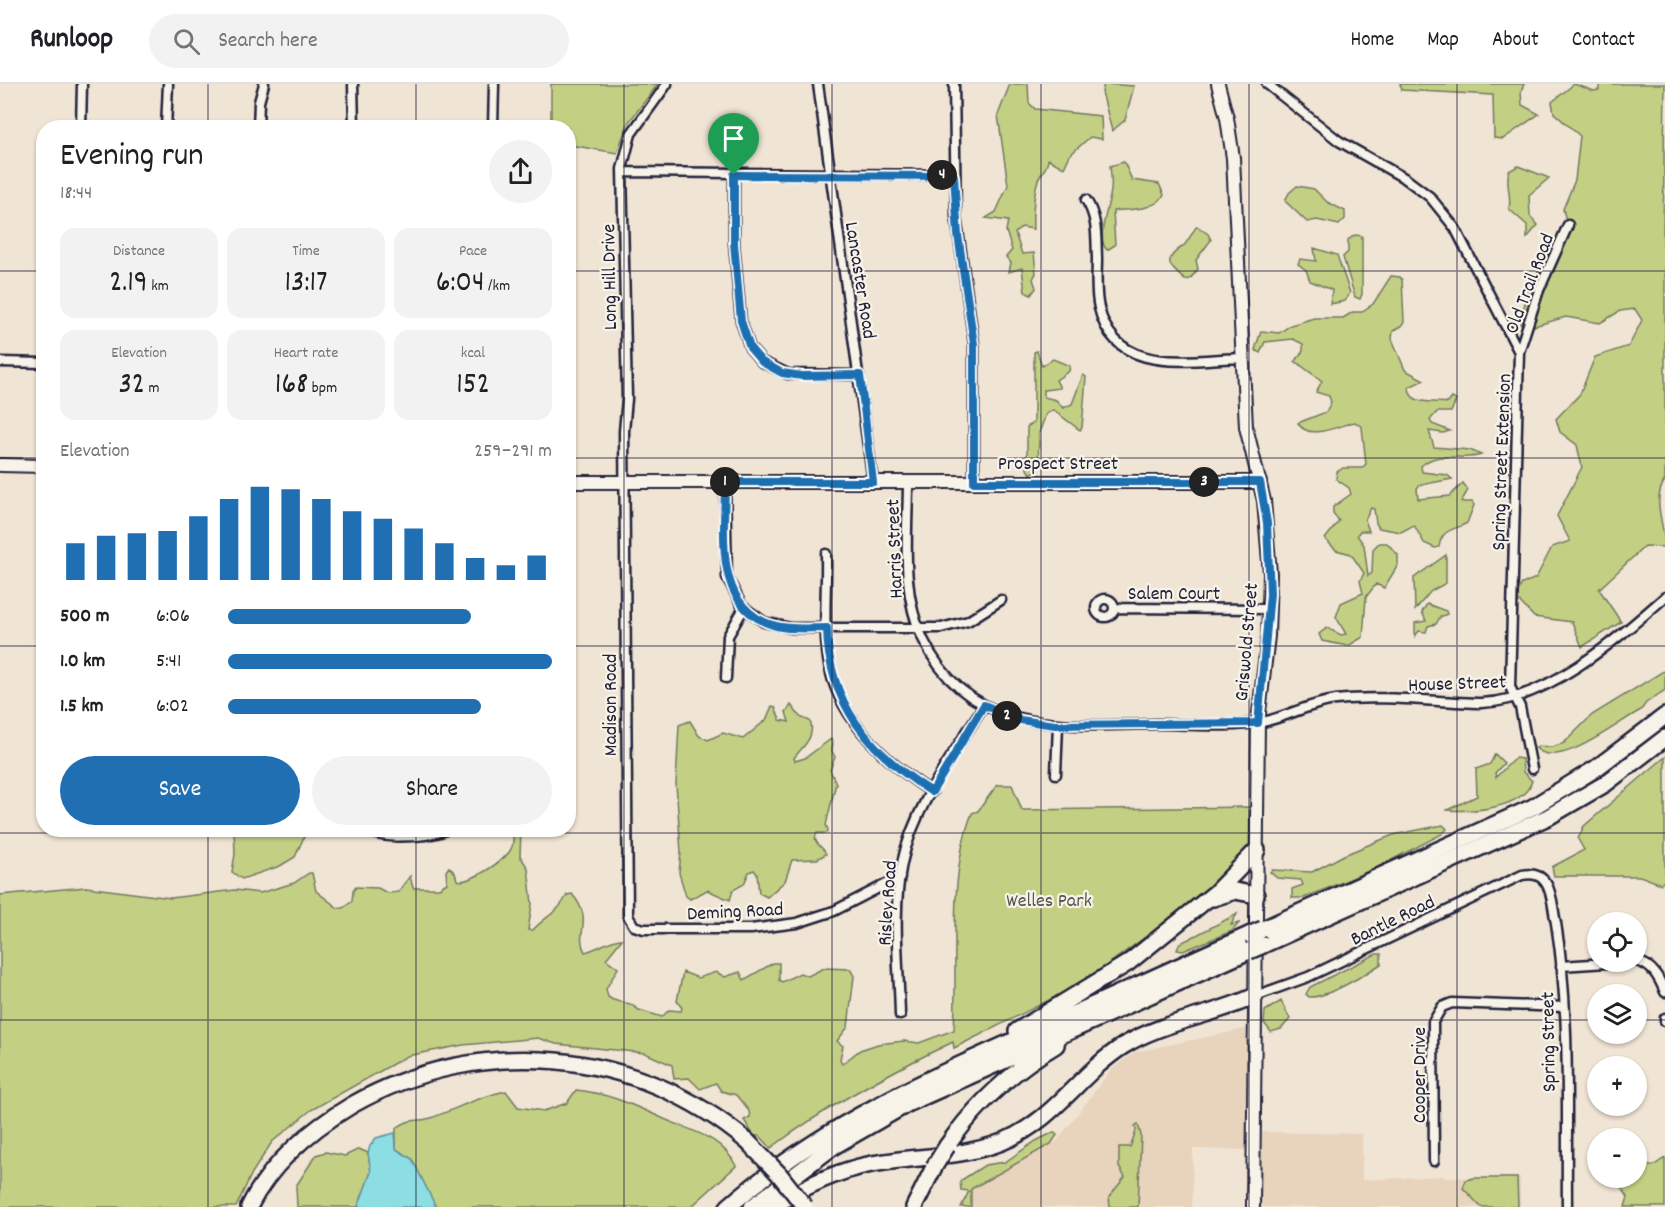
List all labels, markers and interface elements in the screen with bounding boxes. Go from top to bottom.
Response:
search box [149,14,569,68]
text: Runloop [30,21,113,61]
icon: search [170,25,203,58]
text: Search here [218,26,318,57]
text: Home [1350,26,1394,56]
text: Map [1427,26,1459,56]
text: About [1492,26,1539,56]
text: Contact [1572,26,1635,56]
pin [708,113,759,175]
icon: arrive [717,122,750,155]
text: Evening run [60,134,204,181]
button: share [489,140,552,203]
pin: 4 [927,160,957,190]
text: 4 [939,163,945,186]
text: 18:44 [60,180,92,208]
street label: Lancaster Road [836,220,882,341]
street label: Long Hill Drive [596,223,626,330]
street label: Old Trail Road [1499,230,1563,338]
text: Distance [113,240,165,263]
text: Time [292,240,320,263]
text: Pace [459,240,487,263]
text: 2.19 [109,263,148,306]
text: 13:17 [285,263,327,306]
text: 6:04 [436,263,484,306]
text: km [148,275,169,298]
text: /km [484,275,510,298]
text: Elevation [111,342,167,365]
text: Heart rate [274,342,338,365]
text: kcal [461,342,485,365]
text: 32 [118,365,145,408]
text: 168 [275,365,308,408]
text: 152 [456,365,490,408]
street label: Spring Street Extension [1486,373,1520,551]
text: m [145,377,160,400]
text: bpm [308,377,337,400]
text: Elevation [60,438,130,466]
text: 259–291 m [474,438,552,466]
street label: Prospect Street [998,451,1118,479]
pin: 1 [710,467,740,497]
pin: 3 [1189,467,1219,497]
text: 1 [723,470,727,493]
text: 3 [1200,470,1208,493]
street label: Harris Street [880,499,912,599]
street label: Salem Court [1128,581,1220,609]
street label: Griswold Street [1229,582,1267,703]
text: 500 m [60,603,109,631]
text: 6:06 [156,603,190,631]
text: 1.0 km [60,648,105,676]
text: 5:41 [156,648,181,676]
street label: Madison Road [598,654,626,756]
street label: House Street [1408,669,1507,701]
text: 1.5 km [60,693,103,721]
text: 6:02 [156,693,189,721]
pin: 2 [992,701,1022,731]
text: 2 [1004,704,1011,727]
button: Save [60,756,300,825]
button: Share [312,756,552,825]
street label: Risley Road [872,860,906,947]
park label: Welles Park [1006,888,1092,916]
street label: Bantle Road [1346,889,1440,954]
street label: Deming Road [686,896,784,930]
map controls [1587,912,1647,1188]
button: locate [1587,912,1647,972]
button: layers [1587,984,1647,1044]
street label: Spring Street [1535,992,1565,1092]
street label: Cooper Drive [1407,1027,1435,1123]
button: + [1587,1056,1647,1116]
button: − [1587,1128,1647,1188]

